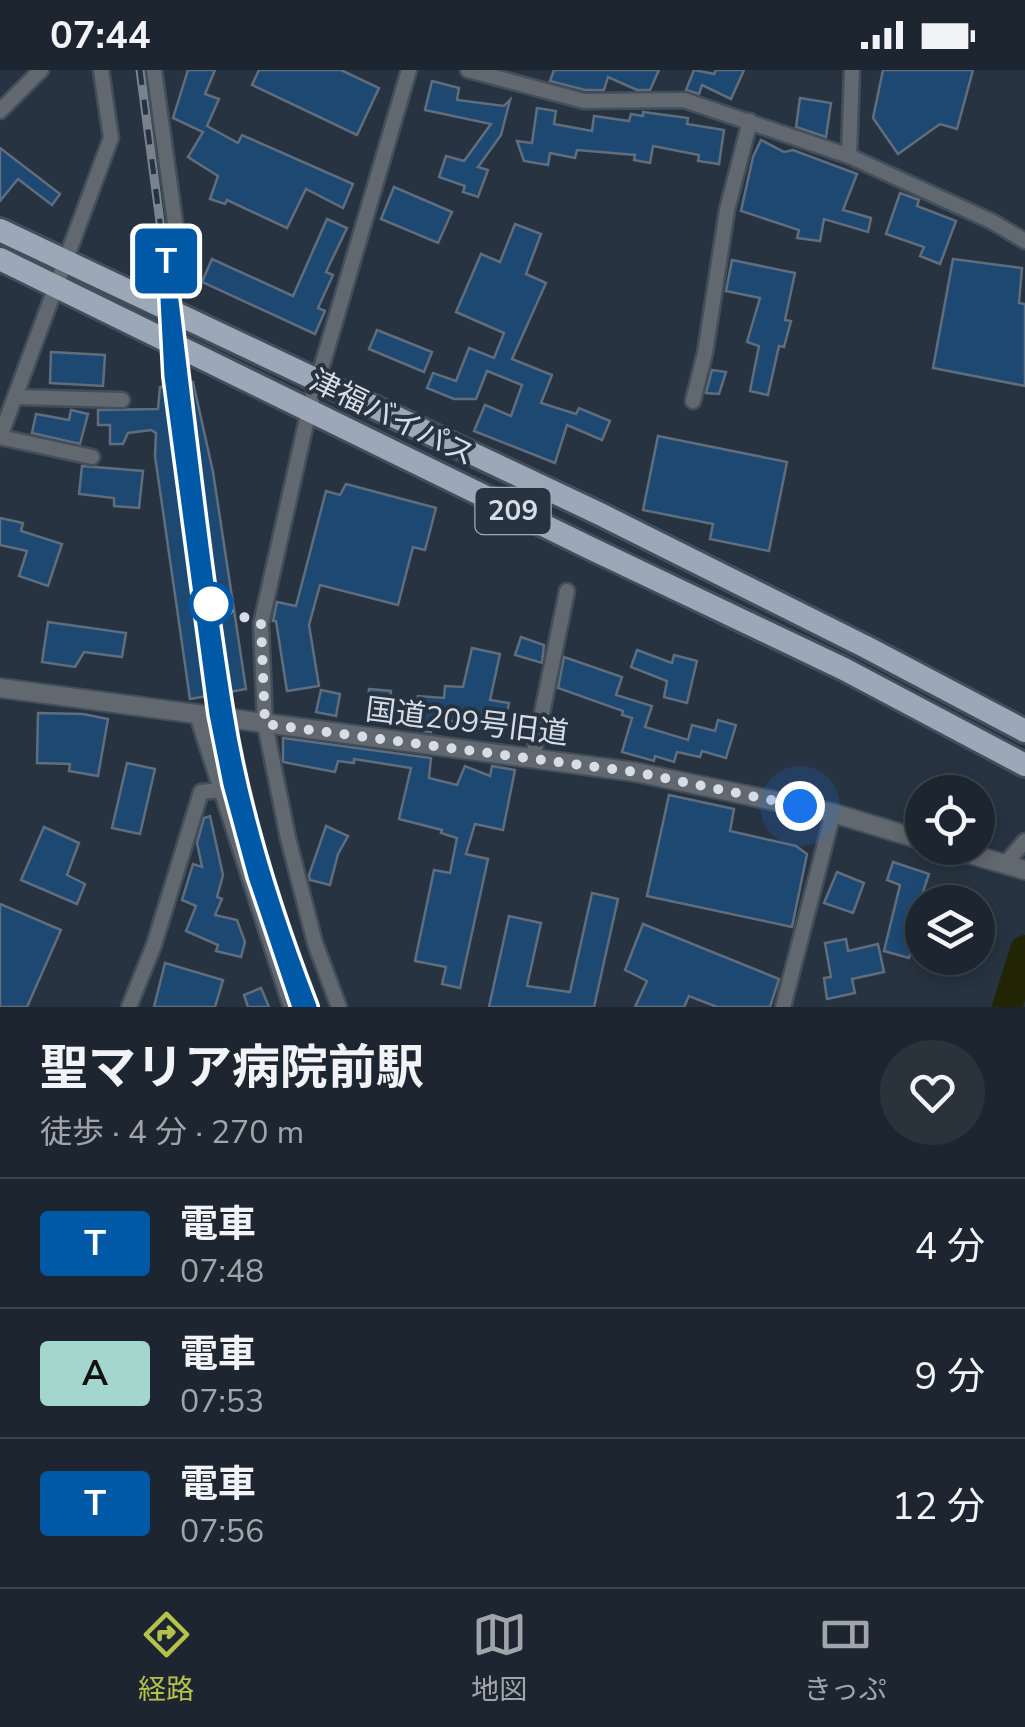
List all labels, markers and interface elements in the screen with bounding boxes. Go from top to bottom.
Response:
text: 07:44 [50,10,151,61]
line badge: T [134,228,198,294]
text: T [155,238,177,285]
street label: 津福バイパス [302,360,482,476]
road number: 209 [476,488,550,534]
unlabelled marker [190,583,232,625]
street label: 国道209号旧道 [363,689,571,755]
map controls [905,775,995,975]
button: locate [905,775,995,865]
your location [775,781,825,831]
button: layers [905,885,995,975]
text: 聖マリア病院前駅 [40,1035,424,1101]
button: heart [880,1040,985,1145]
text: 徒歩 · 4 分 · 270 m [40,1111,304,1154]
text: 電車 [180,1199,256,1250]
text: T [84,1220,106,1267]
text: 4 分 [914,1221,985,1272]
text: 07:48 [180,1250,264,1293]
text: 電車 [180,1329,256,1380]
text: A [82,1350,108,1397]
text: 9 分 [914,1351,985,1402]
text: 07:53 [180,1380,264,1423]
text: 電車 [180,1459,256,1510]
text: T [84,1480,106,1527]
text: 12 分 [892,1481,985,1532]
text: 07:56 [180,1510,264,1553]
tab: 経路 [138,1607,194,1709]
tab: 地図 [471,1607,527,1709]
tab: きっぷ [804,1607,887,1709]

